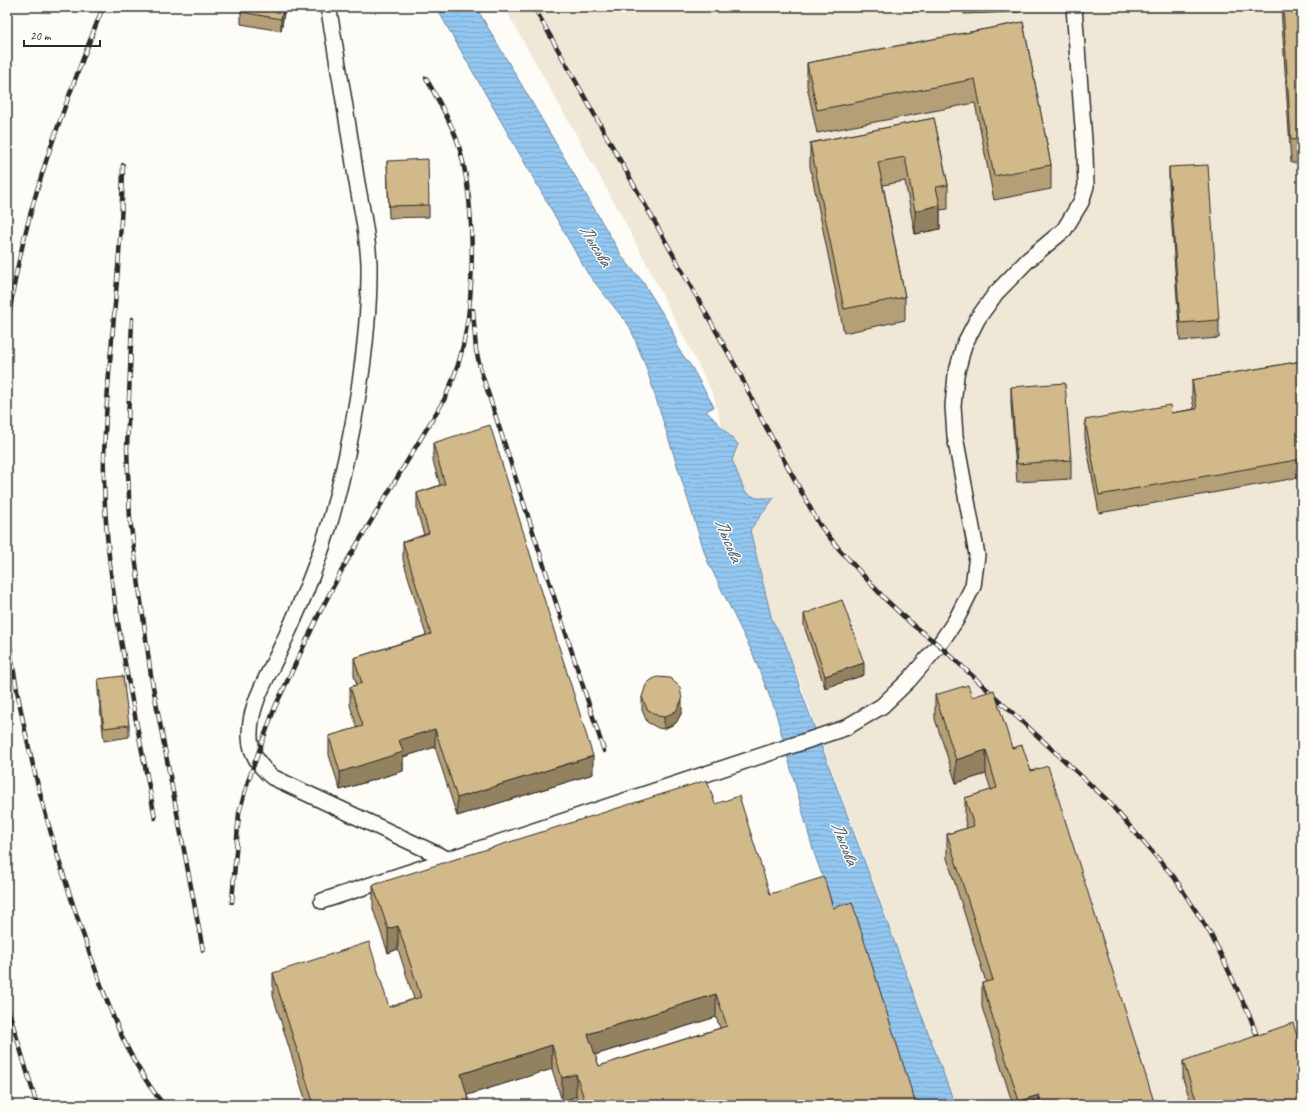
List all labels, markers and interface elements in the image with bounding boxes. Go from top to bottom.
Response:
scale bar [24,22,100,48]
text: 20 m [30,28,52,44]
water label: Лысьва [575,220,618,272]
water label: Лысьва [710,515,748,567]
water label: Лысьва [827,818,864,870]

